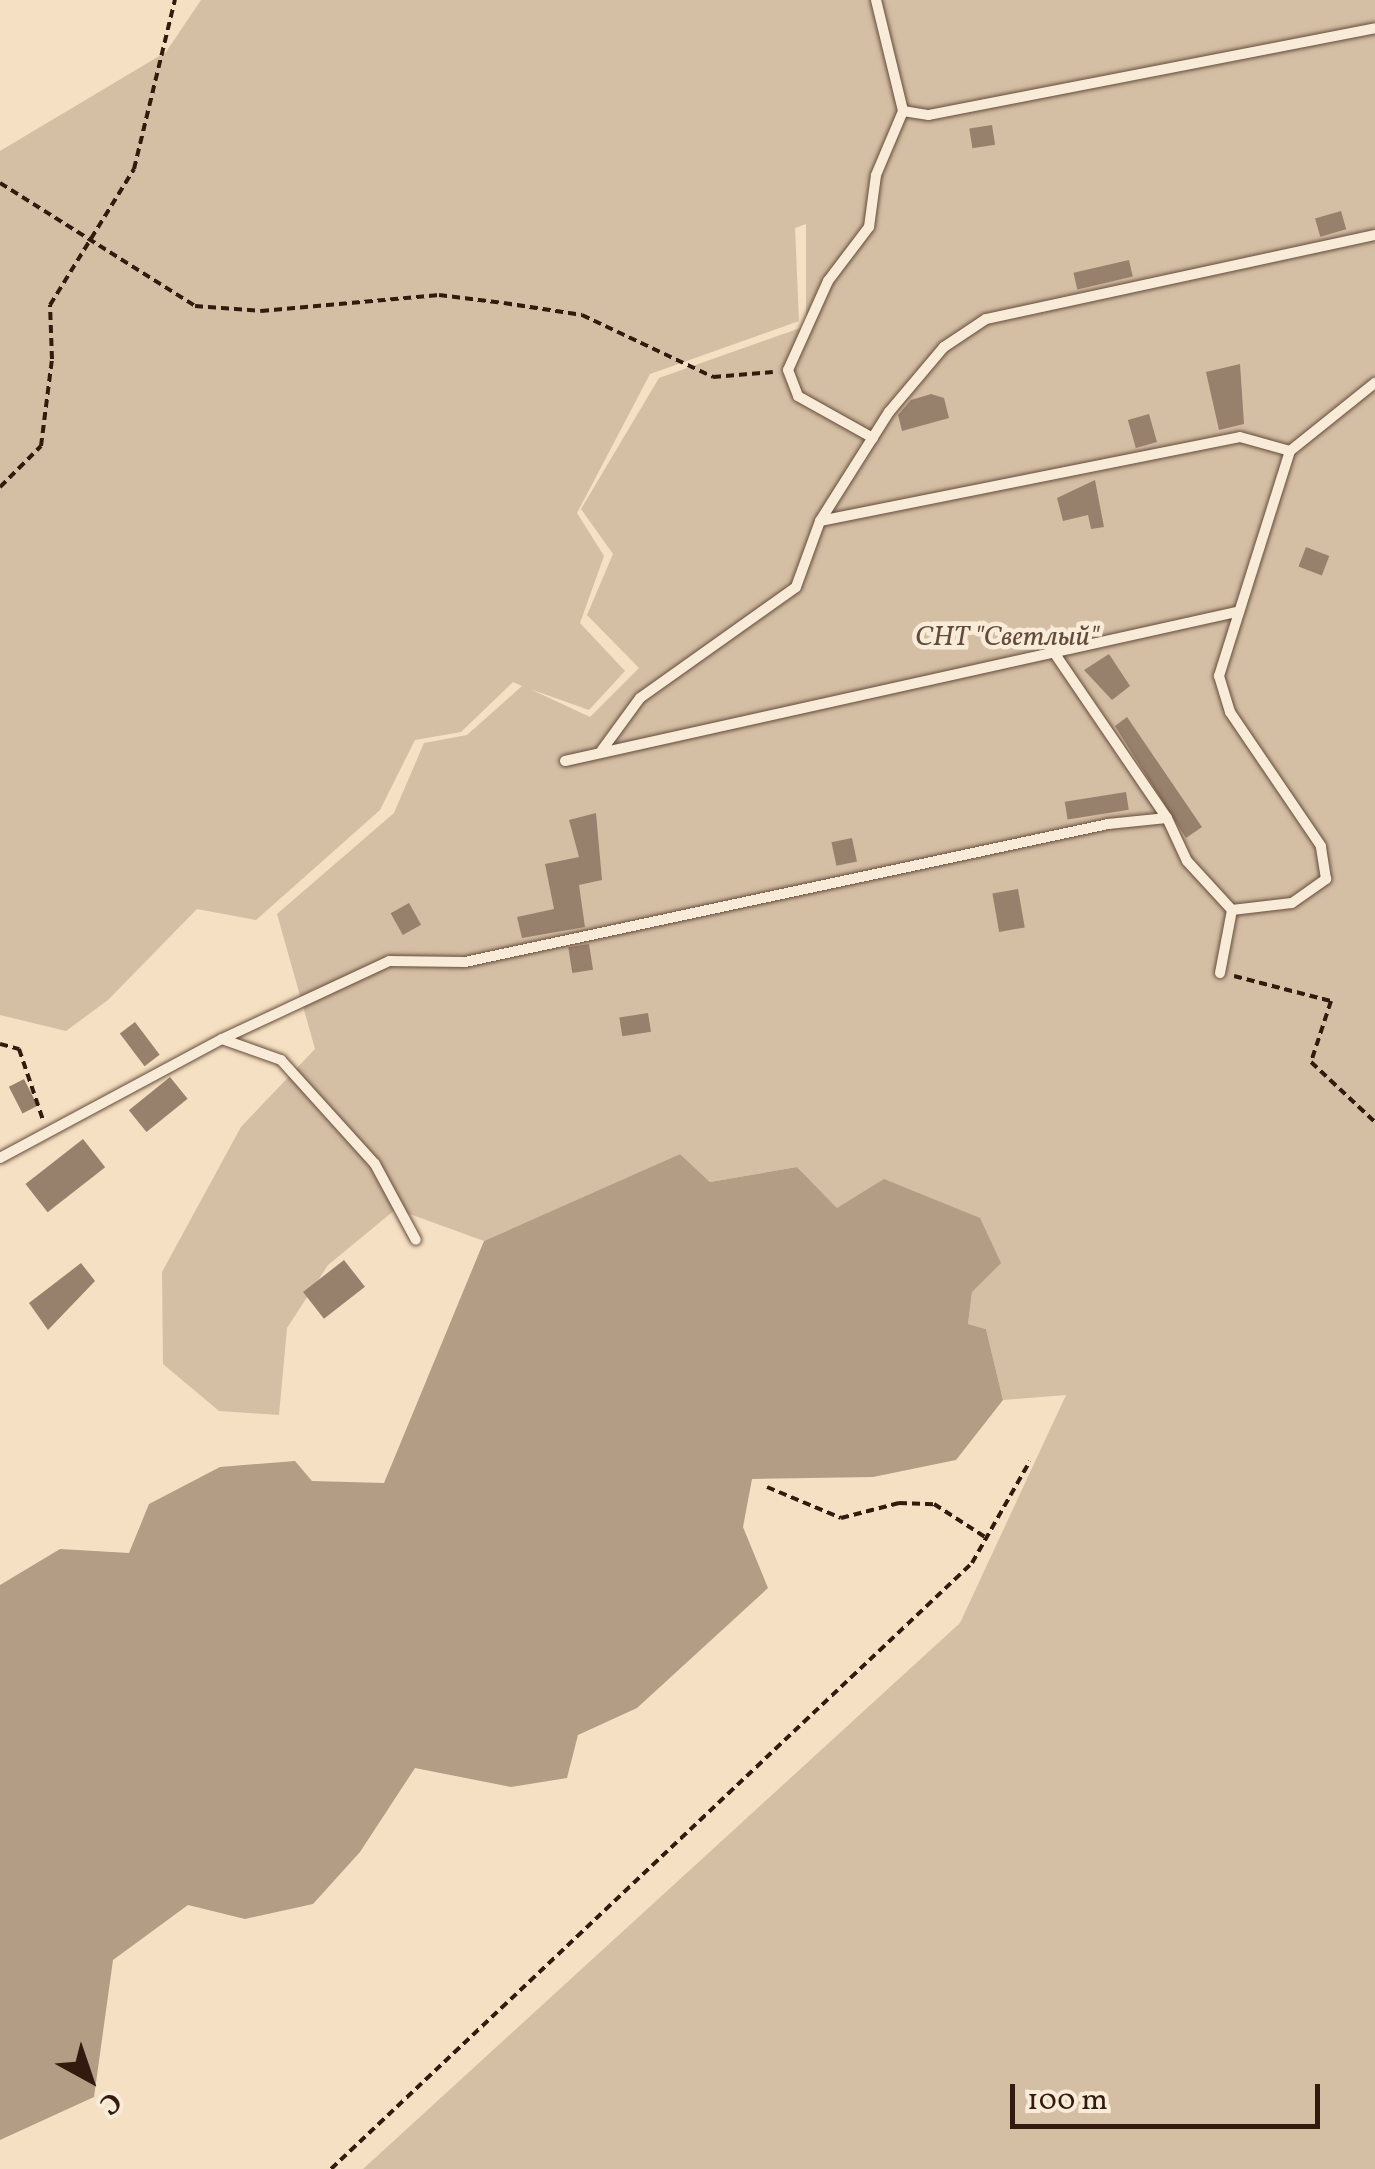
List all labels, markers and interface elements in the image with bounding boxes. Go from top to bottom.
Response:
park label: СНТ "Светлый" [915,621,1099,655]
north arrow [40,2029,140,2129]
scale bar [1015,2064,1325,2126]
text: 100 m [1027,2080,1108,2122]
text: С [90,2082,129,2123]

